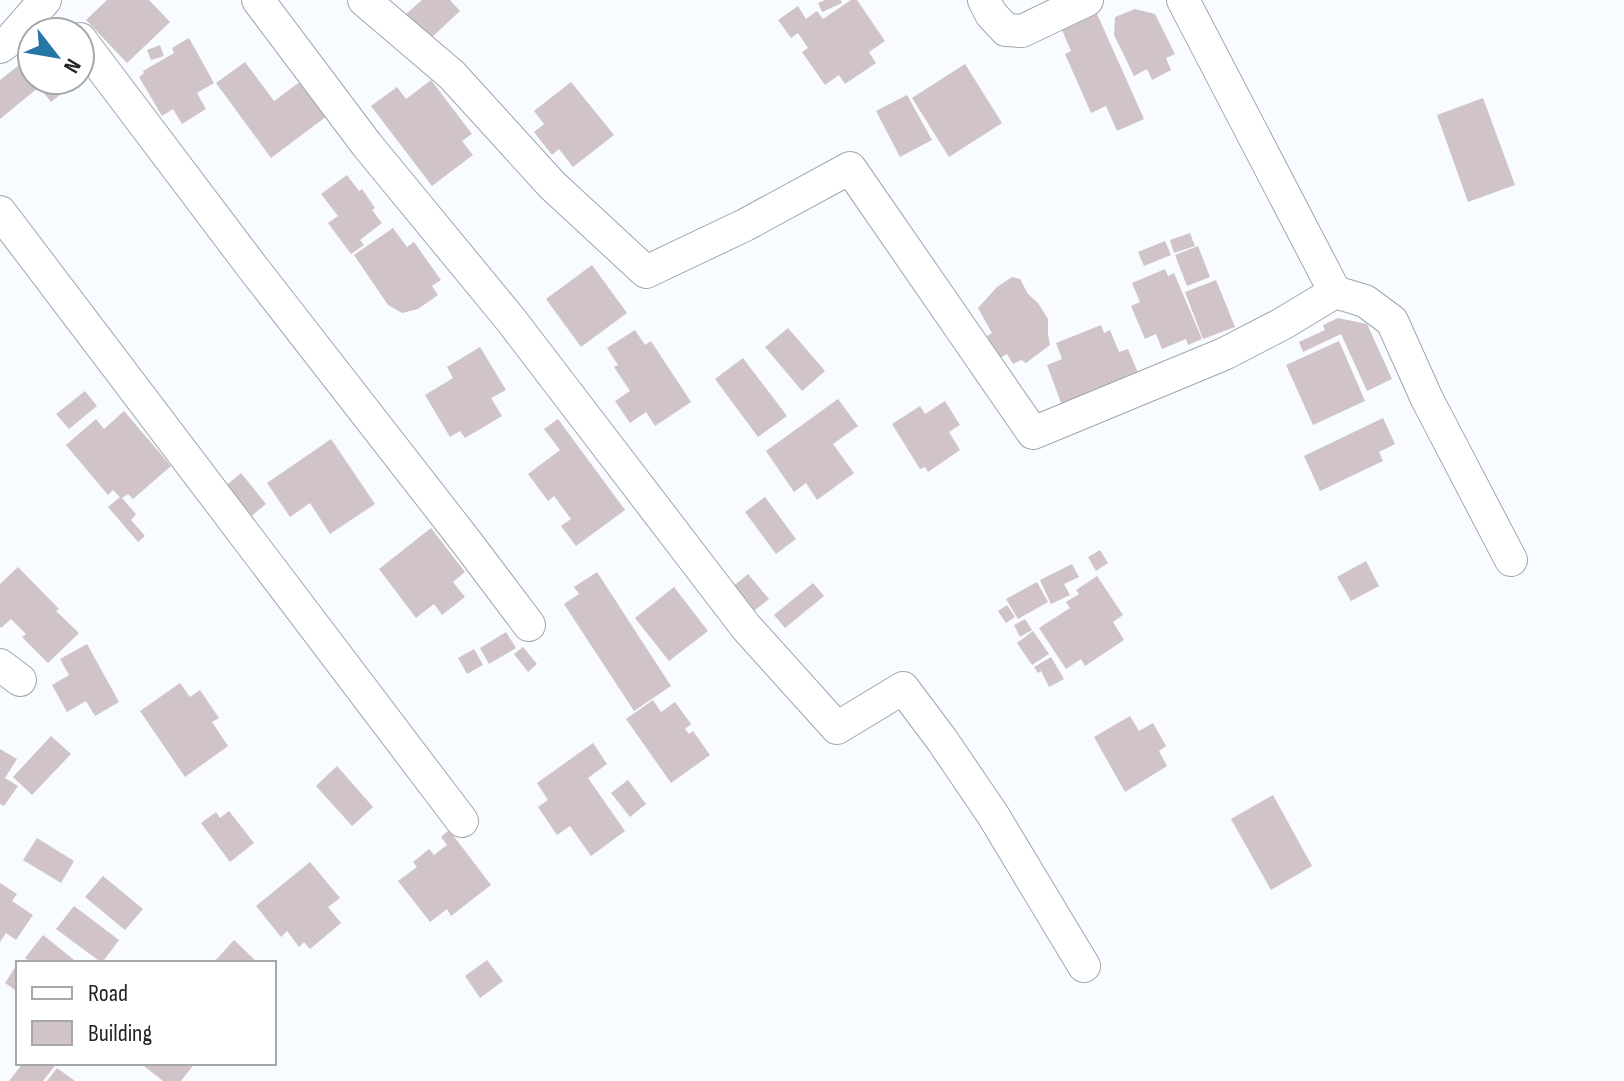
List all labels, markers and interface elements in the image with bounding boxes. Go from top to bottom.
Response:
north arrow [16,16,96,96]
text: N [57,54,86,78]
legend [16,961,276,1065]
text: Road [88,979,128,1008]
text: Building [88,1019,152,1048]

